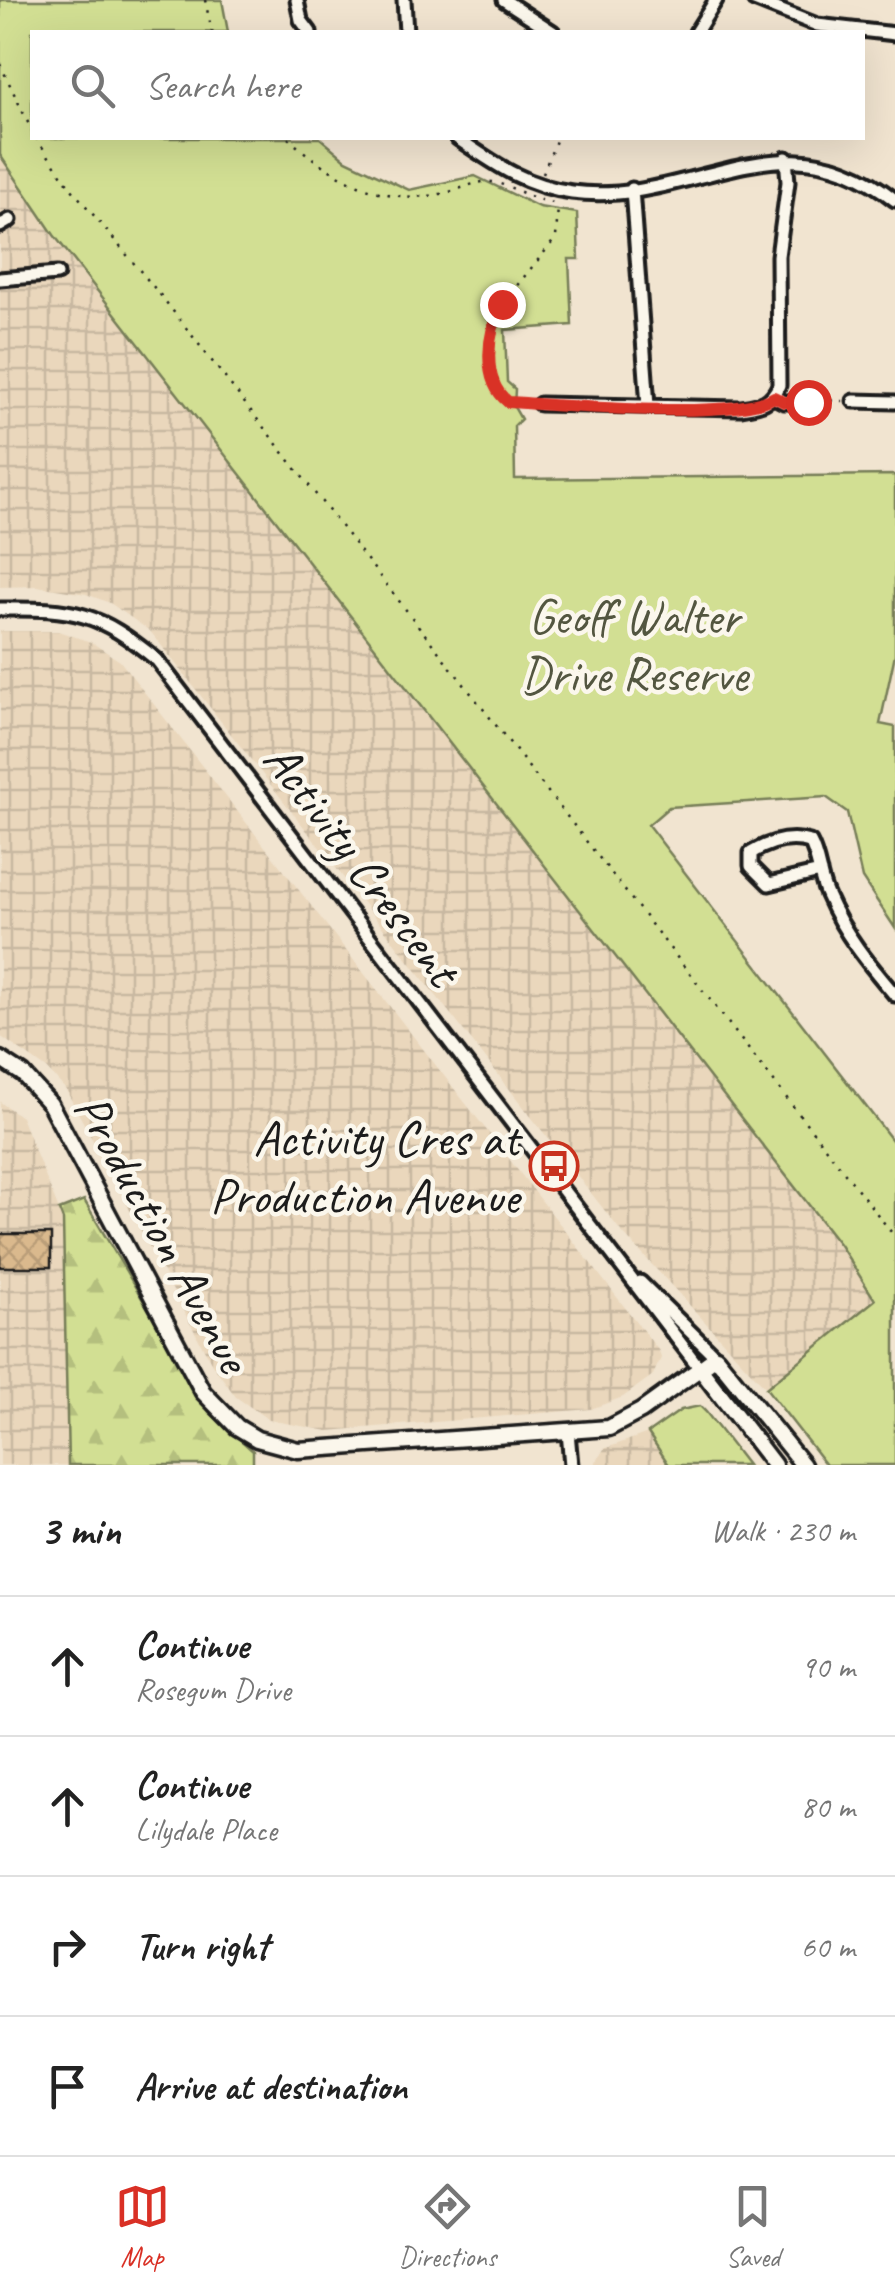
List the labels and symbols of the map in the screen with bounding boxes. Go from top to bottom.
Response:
route end [480,282,526,328]
route start [786,380,832,426]
park label: Geoff Walter Drive Reserve [520,585,750,706]
street label: Activity Crescent [250,730,476,1001]
street label: Production Avenue [60,1082,267,1386]
place label: Activity Cres at Production Avenue [210,1107,523,1228]
bus stop icon: Activity Cres at Production Avenue [528,1140,580,1192]

